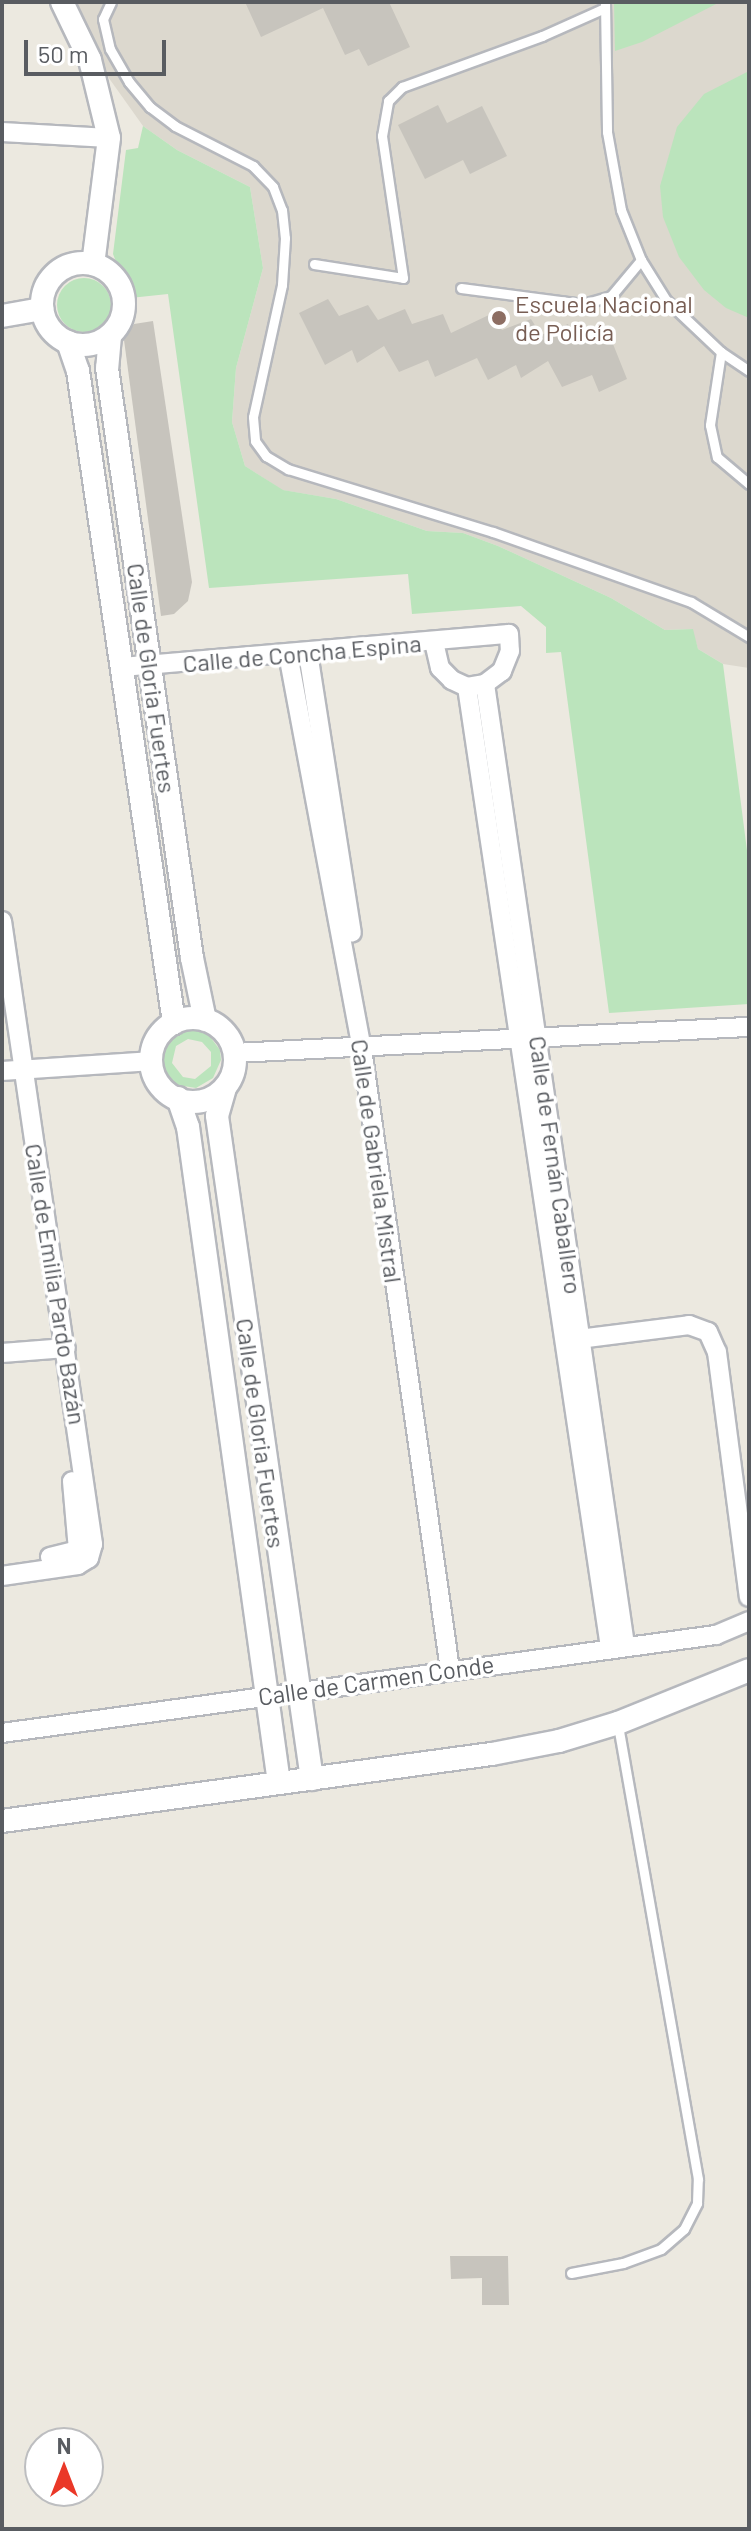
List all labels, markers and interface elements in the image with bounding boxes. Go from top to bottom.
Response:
scale bar [28,24,170,74]
text: 50 m [38,39,89,68]
place label: Escuela Nacional de Policía [515,290,693,346]
marker: Escuela Nacional de Policía [490,309,508,327]
street label: Calle de Gloria Fuertes [122,561,182,795]
street label: Calle de Concha Espina [181,628,423,678]
street label: Calle de Fernán Caballero [524,1034,588,1296]
street label: Calle de Gabriela Mistral [346,1037,408,1285]
street label: Calle de Emilia Pardo Bazán [20,1141,92,1427]
street label: Calle de Gloria Fuertes [231,1316,291,1550]
street label: Calle de Carmen Conde [256,1649,496,1711]
north arrow [24,2427,104,2507]
text: N [57,2432,71,2458]

